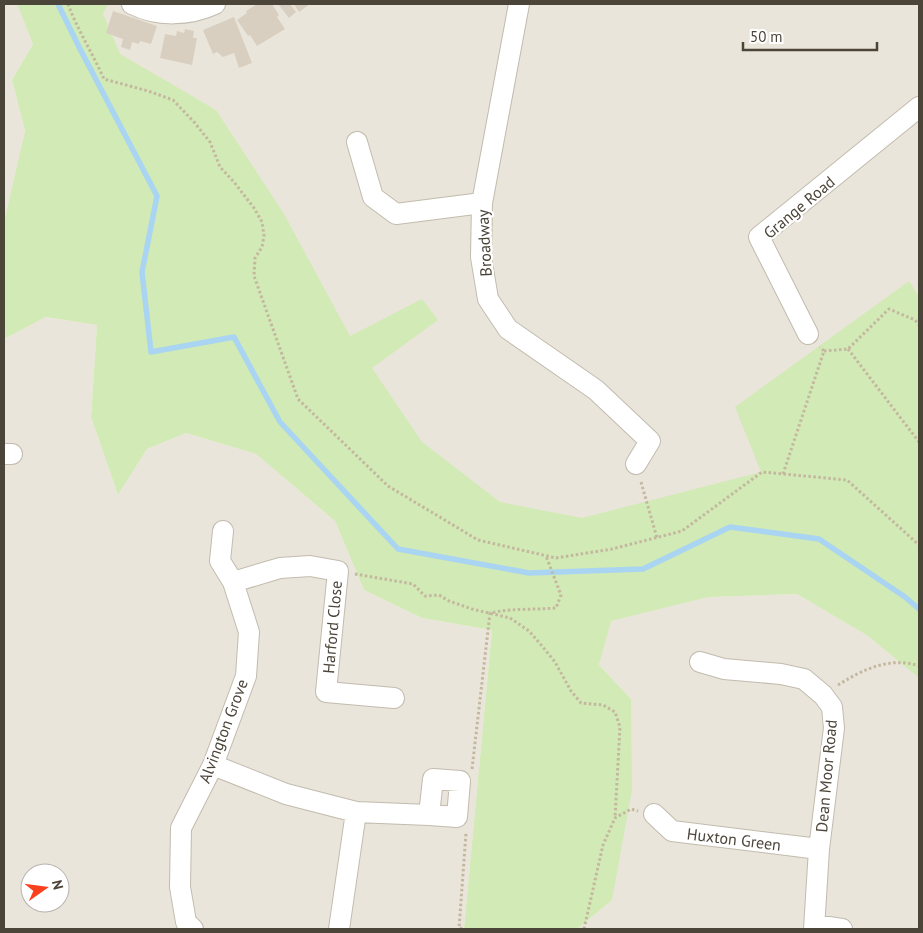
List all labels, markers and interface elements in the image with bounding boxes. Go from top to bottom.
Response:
scale bar [743,20,877,52]
text: 50 m [750,27,783,46]
street label: Grange Road [759,171,839,243]
street label: Broadway [472,208,496,277]
street label: Harford Close [318,580,346,674]
street label: Alvington Grove [194,676,252,786]
street label: Dean Moor Road [811,719,841,833]
street label: Huxton Green [686,823,782,855]
north arrow [20,863,70,913]
text: N [48,878,67,891]

